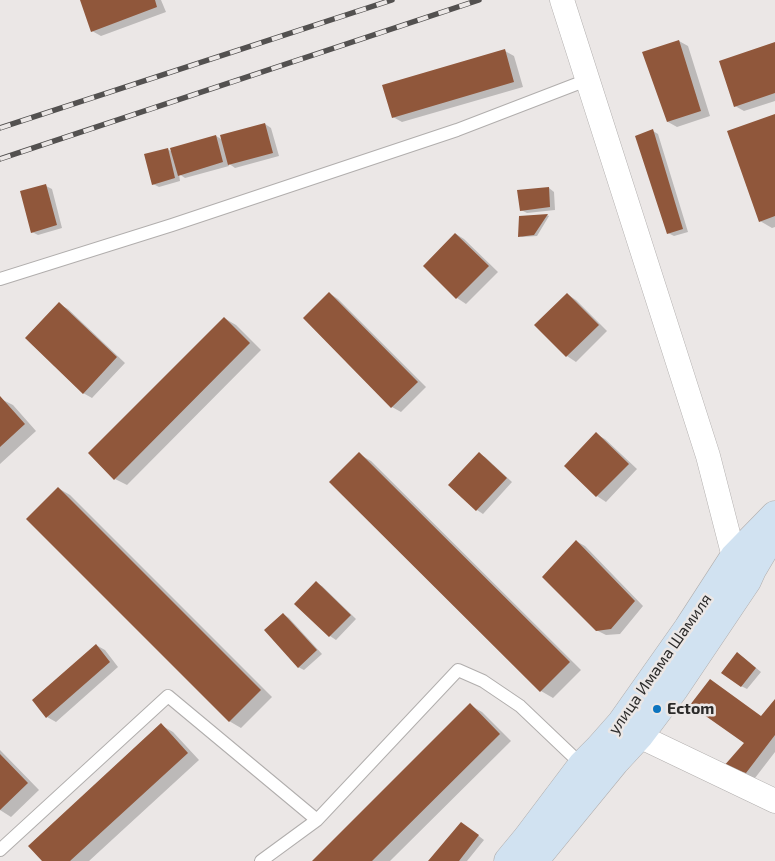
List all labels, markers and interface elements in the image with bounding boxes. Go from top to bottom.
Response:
street label: улица Имама Шамиля [604,590,716,738]
place label: Ectom [667,699,714,719]
marker: Ectom [651,703,663,715]

